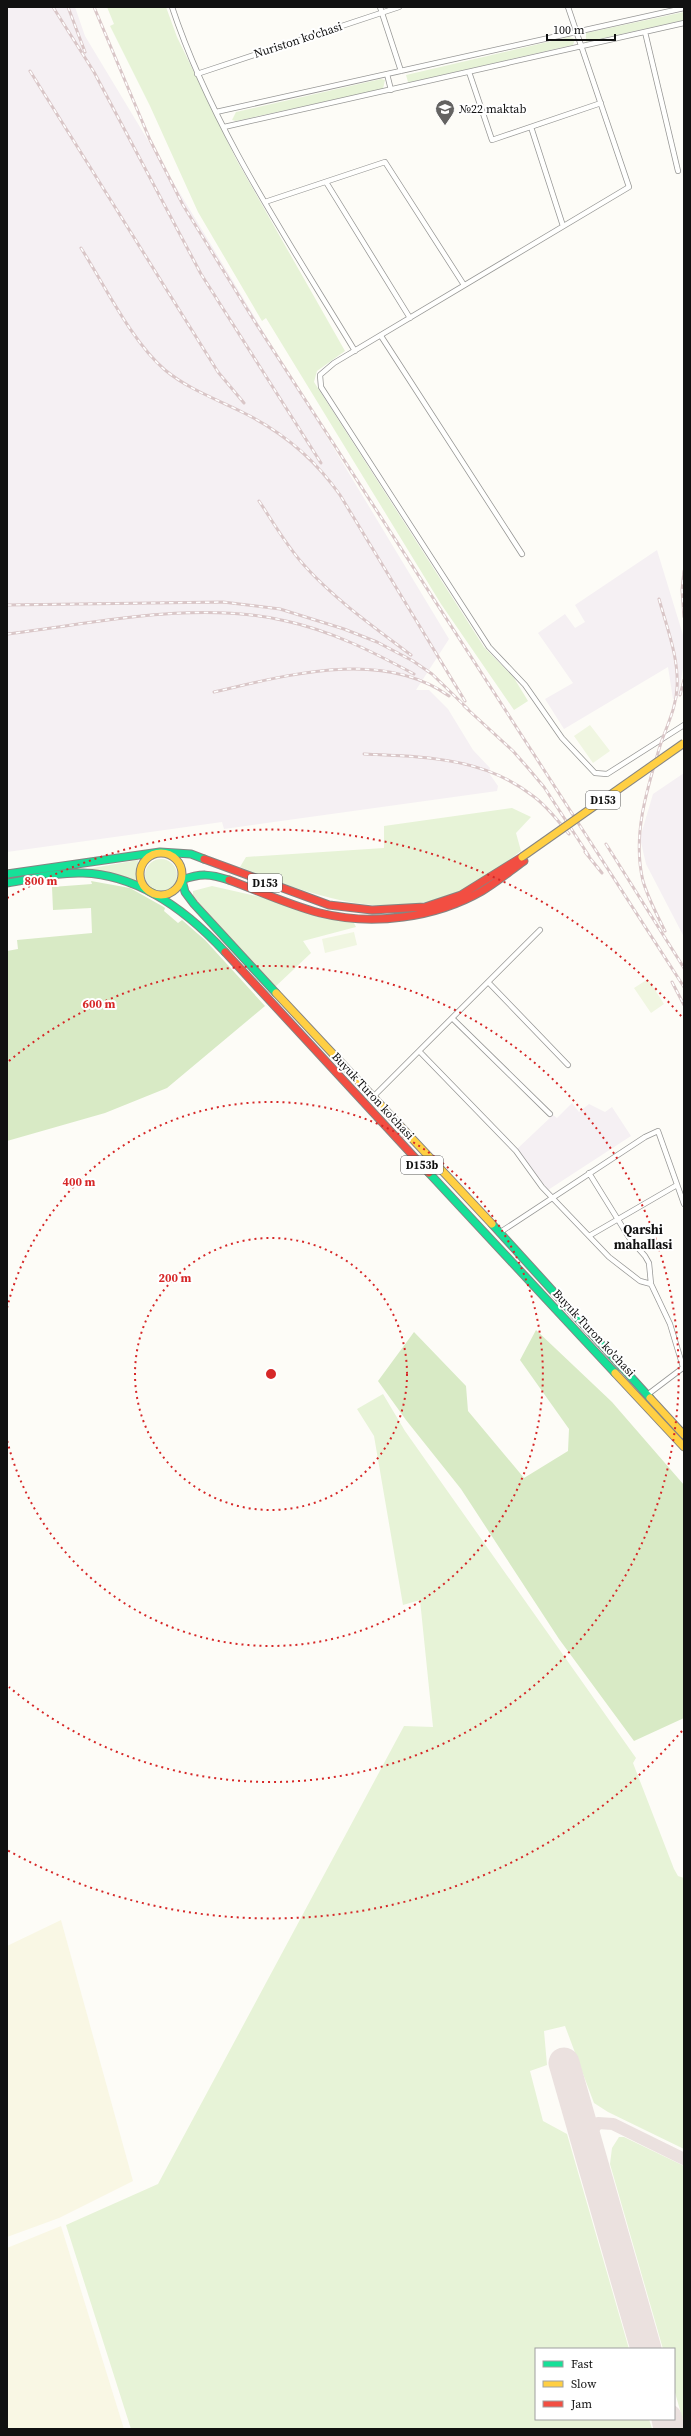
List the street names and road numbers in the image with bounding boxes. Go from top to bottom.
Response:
street label: Nuriston ko'chasi [252,18,345,62]
road number: D153 [586,791,620,809]
road number: D153 [248,874,282,892]
street label: Buyuk Turon ko'chasi [328,1049,418,1143]
road number: D153b [401,1156,443,1174]
street label: Buyuk Turon ko'chasi [549,1286,639,1380]

